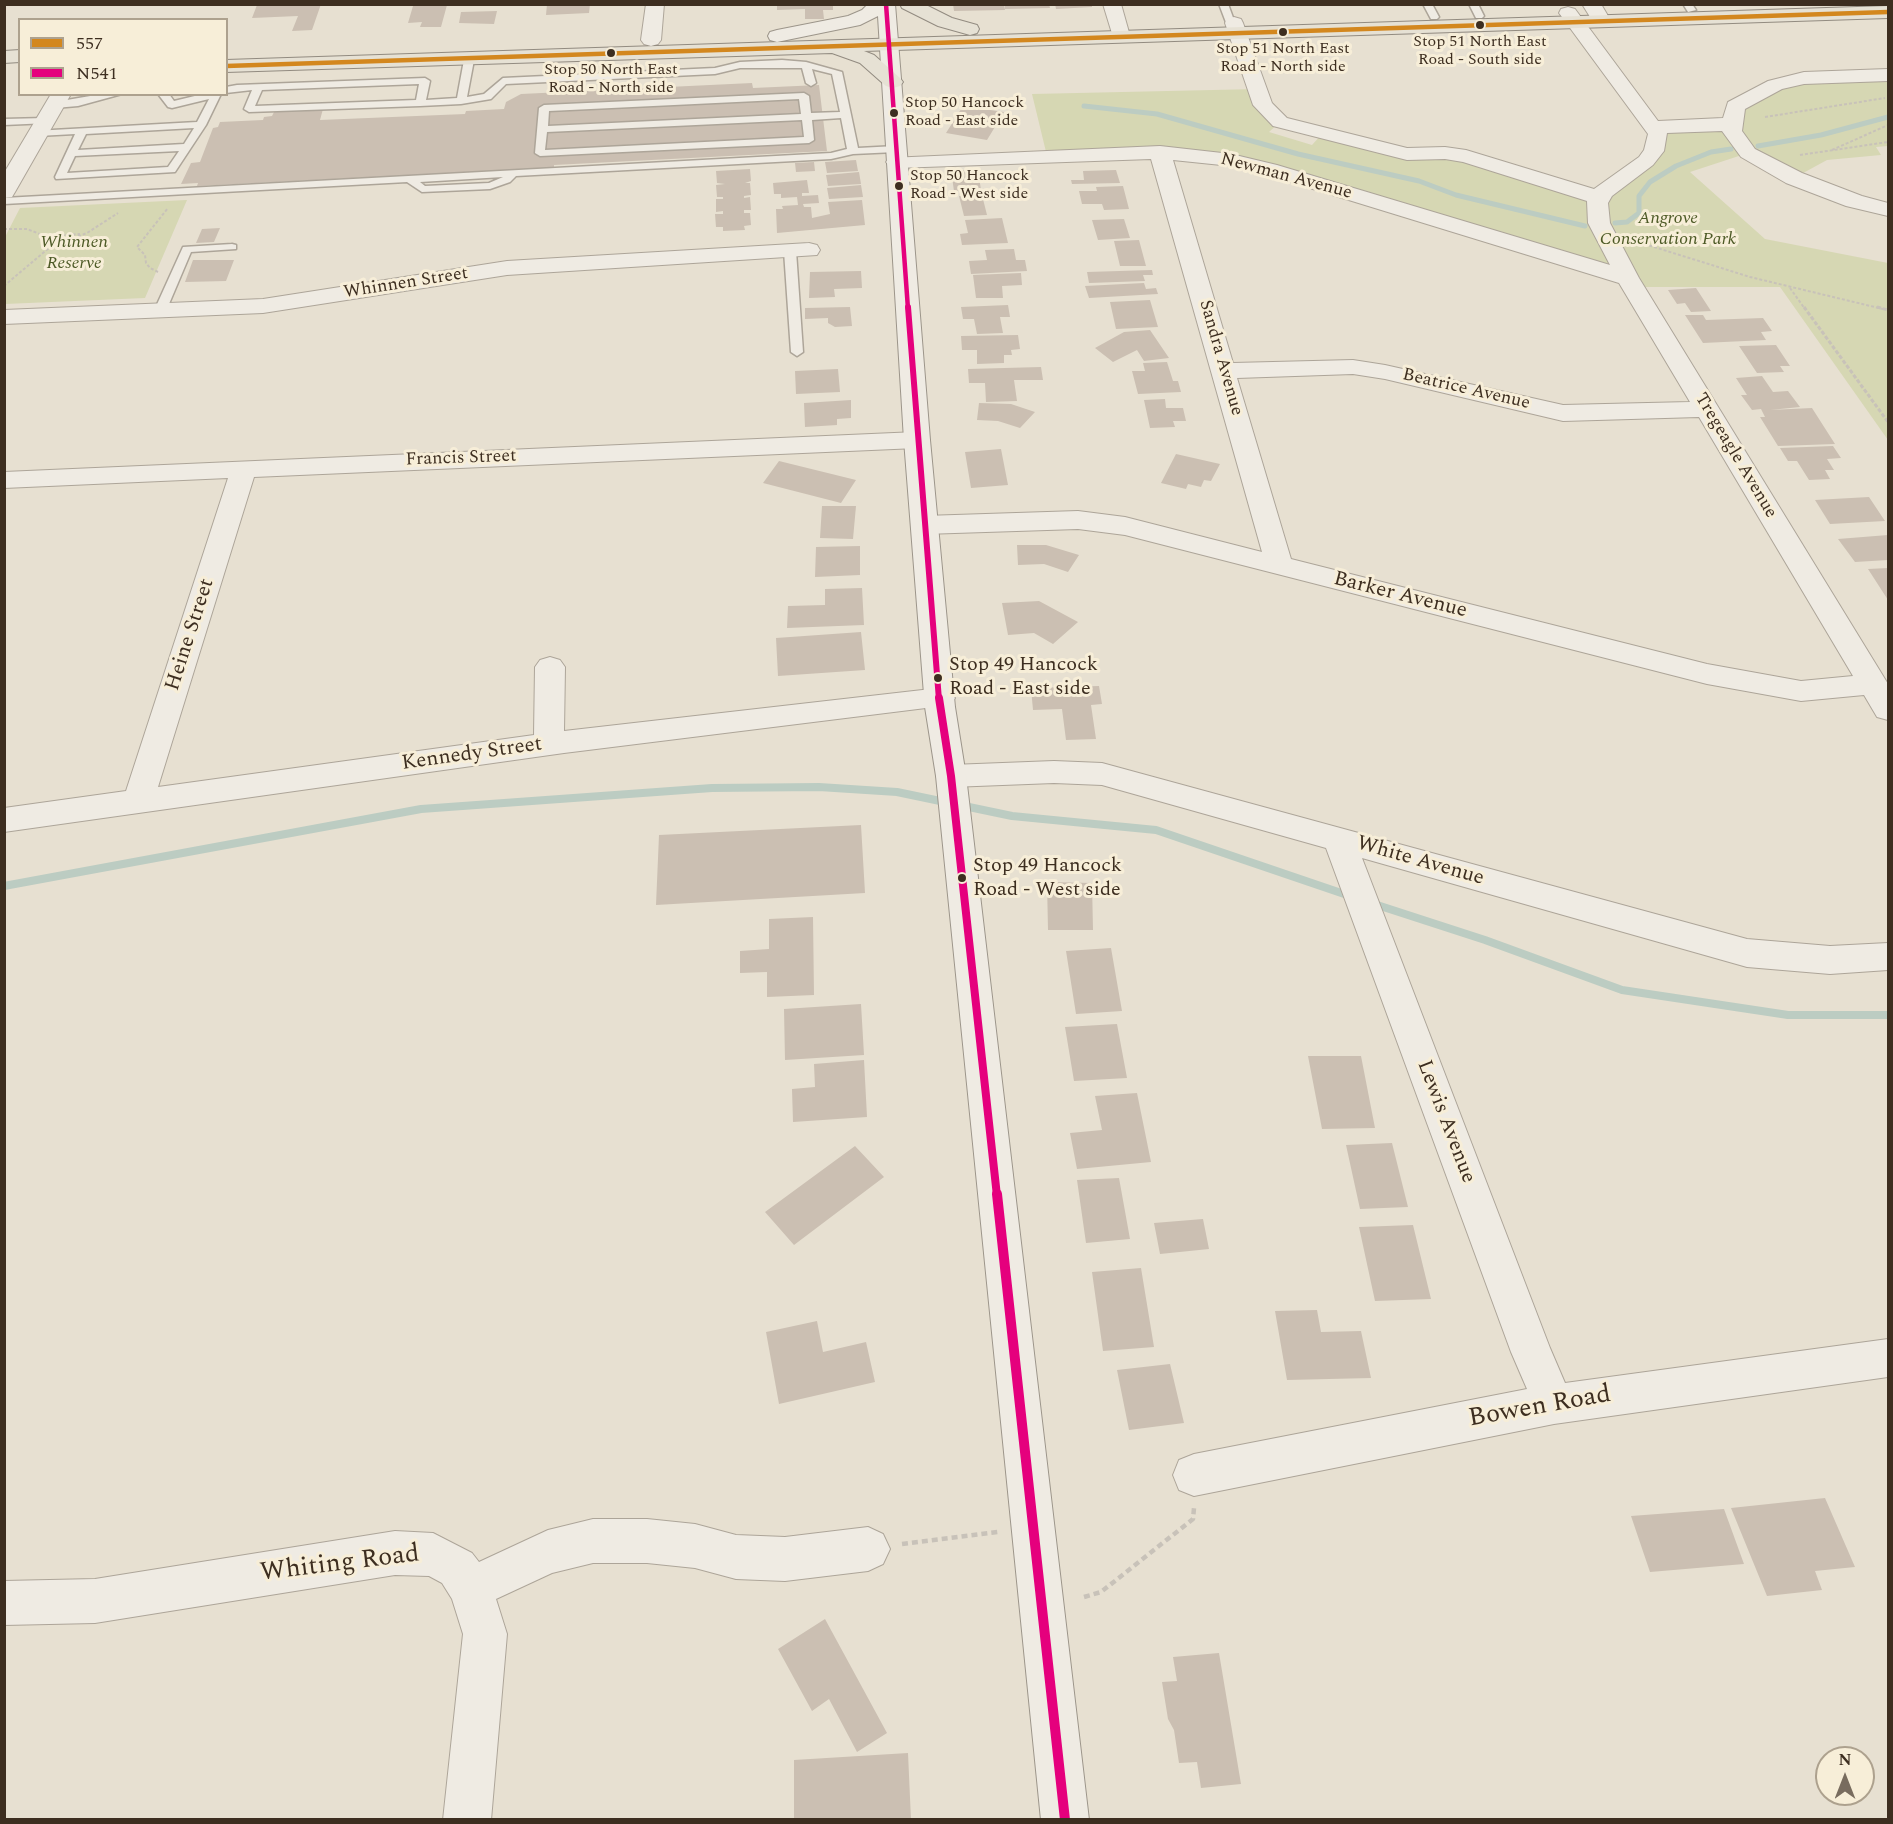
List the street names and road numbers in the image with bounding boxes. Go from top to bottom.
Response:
street label: Newman Avenue [1218,149,1354,205]
street label: Whinnen Street [342,264,470,304]
street label: Sandra Avenue [1193,298,1247,418]
street label: Beatrice Avenue [1400,365,1532,415]
street label: Tregeagle Avenue [1689,390,1781,522]
street label: Francis Street [405,446,517,472]
street label: Barker Avenue [1331,567,1469,625]
street label: Heine Street [161,576,221,694]
street label: Kennedy Street [400,733,544,777]
street label: White Avenue [1353,832,1487,892]
street label: Lewis Avenue [1410,1057,1480,1187]
street label: Bowen Road [1466,1380,1614,1436]
street label: Whiting Road [259,1540,421,1590]

